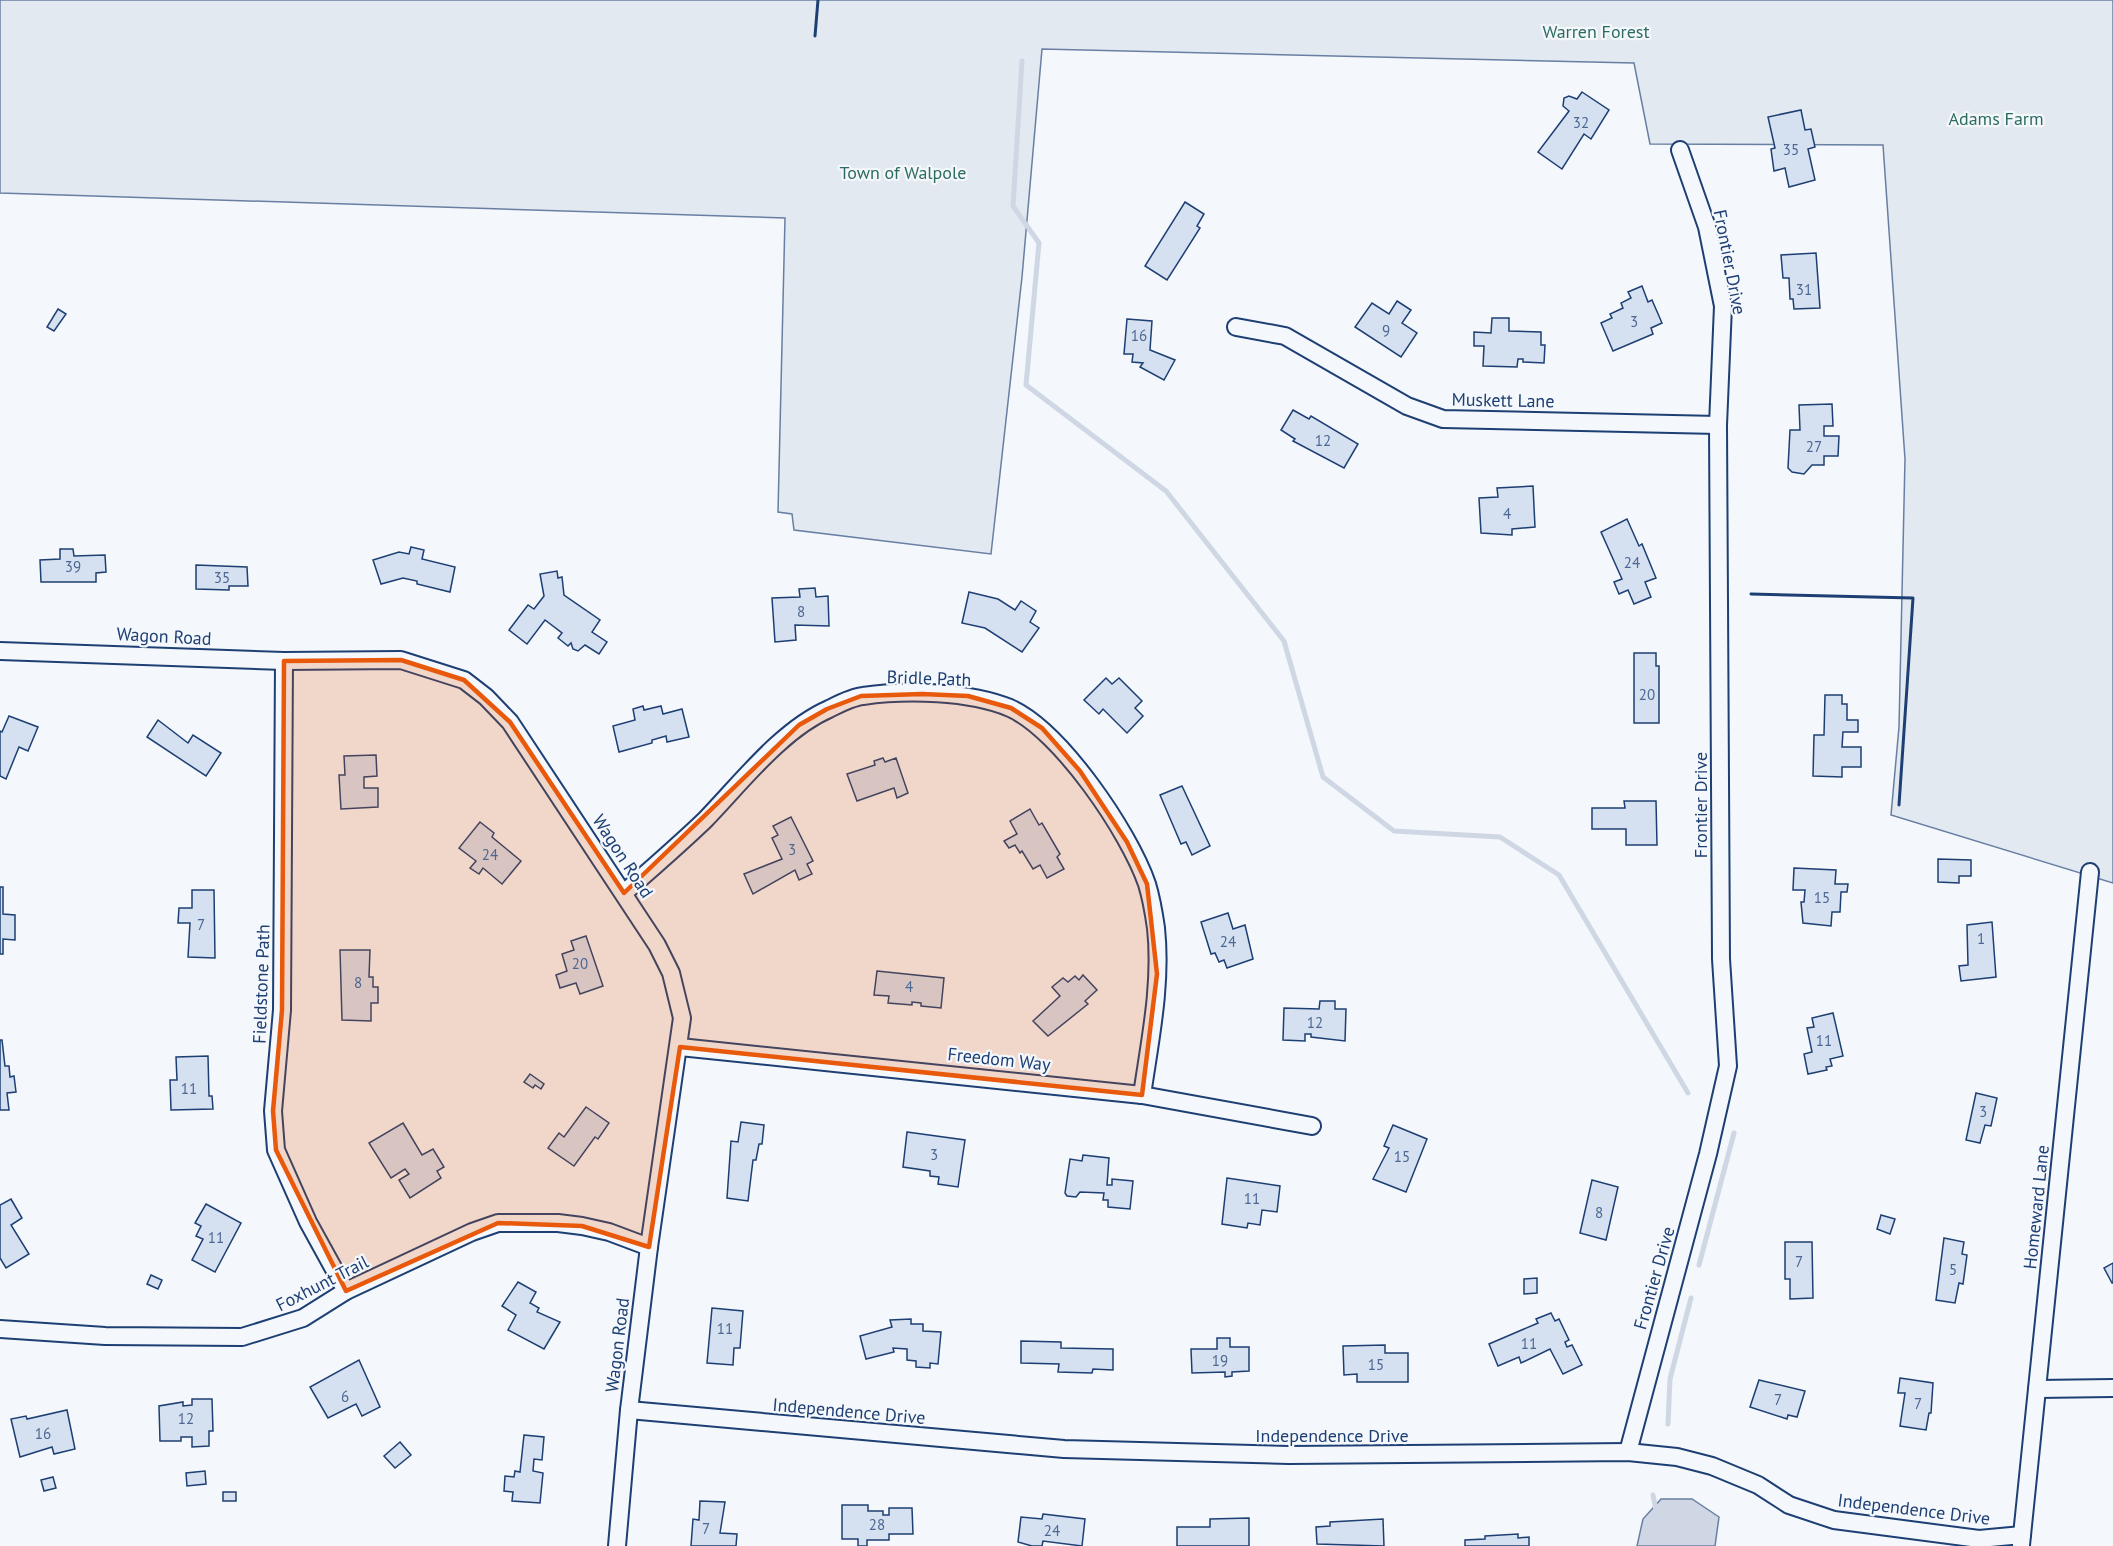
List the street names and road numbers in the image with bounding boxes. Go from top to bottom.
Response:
street label: Frontier Drive [1709,208,1751,316]
street label: Muskett Lane [1451,388,1555,412]
street label: Wagon Road [116,622,212,650]
street label: Bridle Path [886,665,972,691]
street label: Frontier Drive [1689,752,1712,858]
street label: Wagon Road [587,810,659,902]
street label: Fieldstone Path [247,924,275,1044]
street label: Freedom Way [946,1042,1052,1076]
street label: Homeward Lane [2018,1144,2054,1270]
street label: Frontier Drive [1628,1224,1680,1332]
street label: Foxhunt Trail [272,1250,373,1316]
street label: Wagon Road [600,1296,634,1394]
street label: Independence Drive [772,1393,926,1429]
street label: Independence Drive [1255,1424,1409,1447]
street label: Independence Drive [1837,1488,1991,1530]

